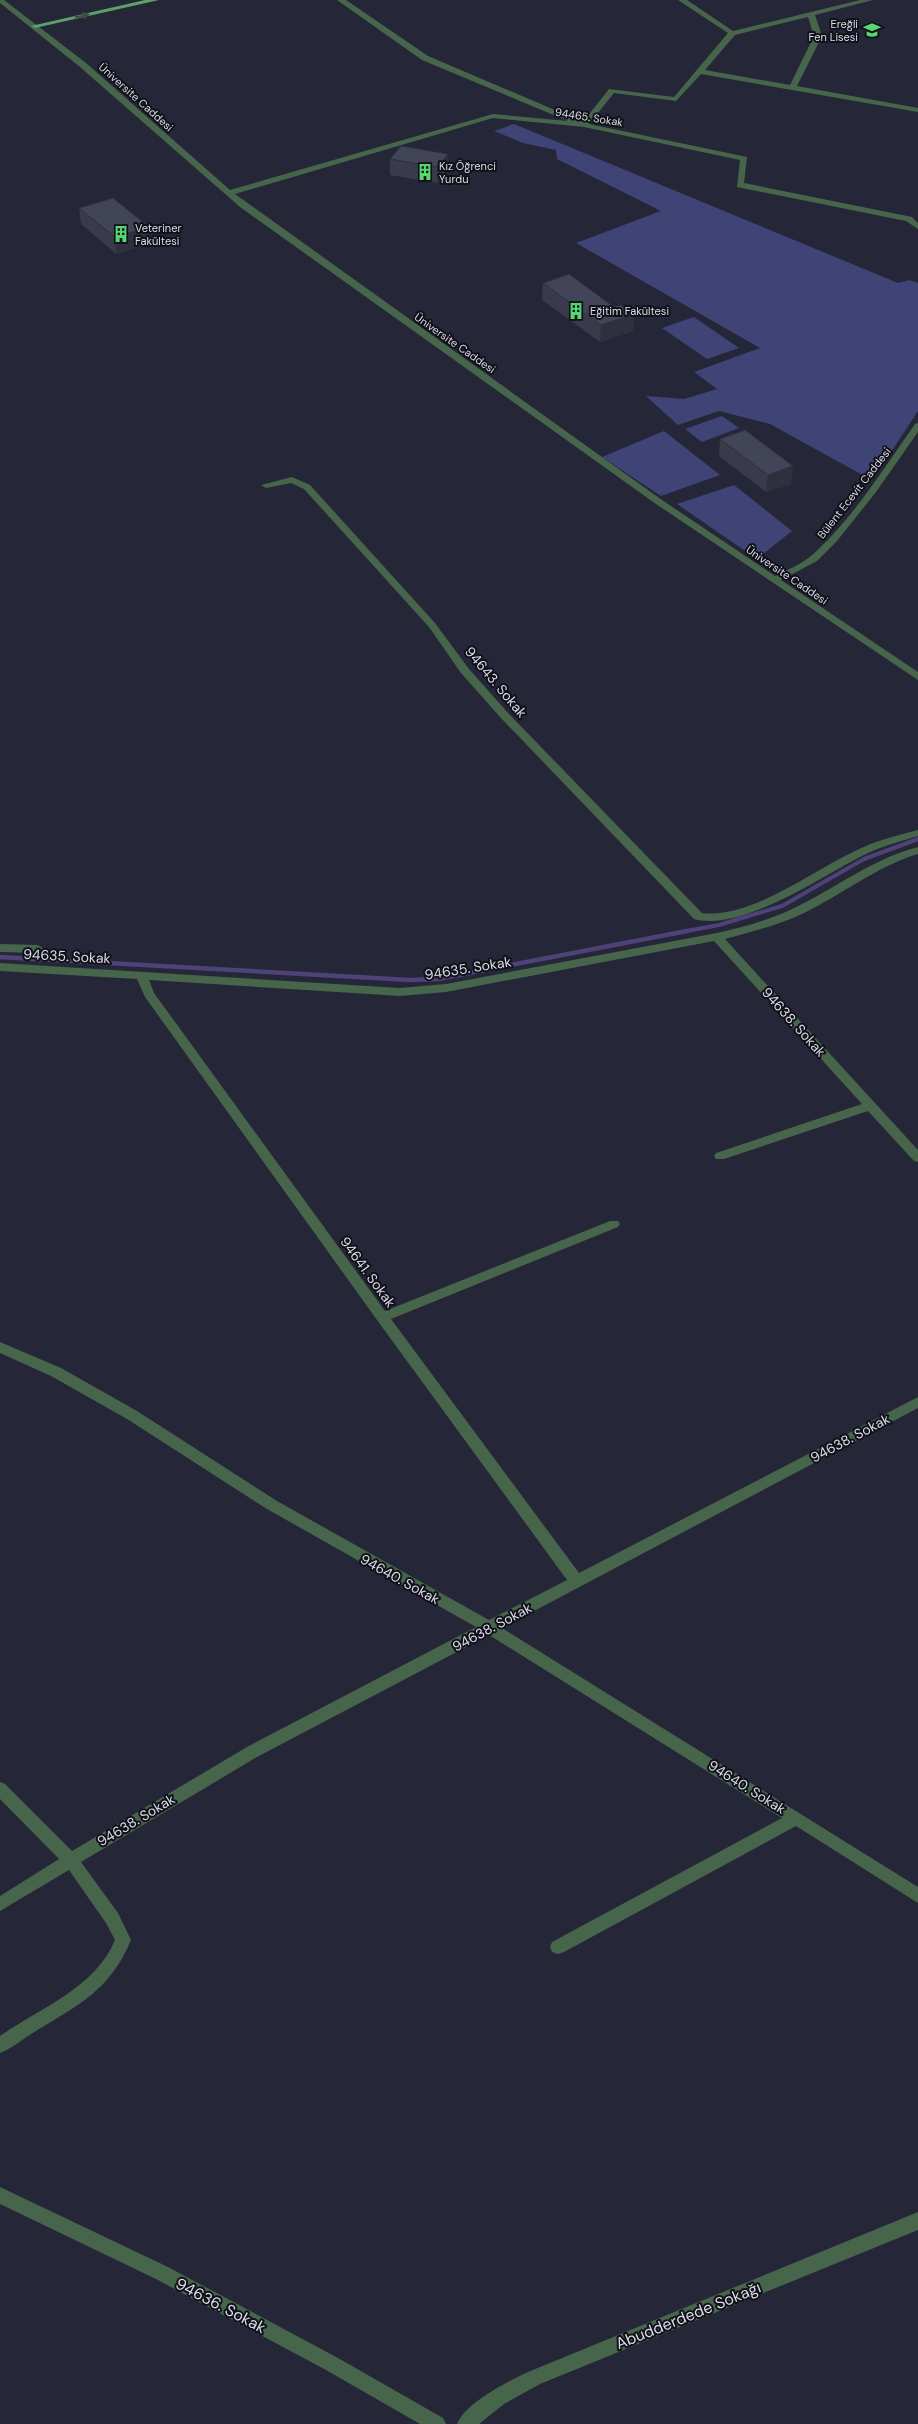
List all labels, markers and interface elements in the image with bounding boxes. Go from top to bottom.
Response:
one-way arrow [75,12,90,20]
place label: Ereğli Fen Lisesi [808,17,858,44]
school or university icon: Ereğli Fen Lisesi [862,20,882,40]
street label: Üniversite Caddesi [96,60,176,134]
street label: 94465. Sokak [554,105,624,129]
place label: Kız Öğrenci Yurdu [439,159,496,186]
building icon: Kız Öğrenci Yurdu [415,162,435,182]
place label: Veteriner Fakültesi [135,221,181,248]
building icon: Veteriner Fakültesi [111,224,131,244]
building icon: Eğitim Fakültesi [566,301,586,321]
place label: Eğitim Fakültesi [590,304,669,318]
street label: Üniversite Caddesi [412,310,498,376]
street label: Bülent Ecevit Caddesi [814,445,894,541]
street label: Üniversite Caddesi [743,542,831,608]
street label: 94643. Sokak [461,643,531,721]
street label: 94635. Sokak [23,945,111,967]
street label: 94635. Sokak [423,952,513,984]
street label: 94638. Sokak [758,983,830,1061]
street label: 94641. Sokak [336,1233,400,1311]
street label: 94638. Sokak [807,1410,893,1466]
street label: 94640. Sokak [357,1550,443,1608]
street label: 94638. Sokak [449,1599,535,1655]
street label: 94640. Sokak [705,1756,789,1818]
street label: 94638. Sokak [94,1790,178,1850]
street label: 94636. Sokak [172,2273,270,2338]
street label: Abudderdede Sokağı [612,2277,764,2354]

